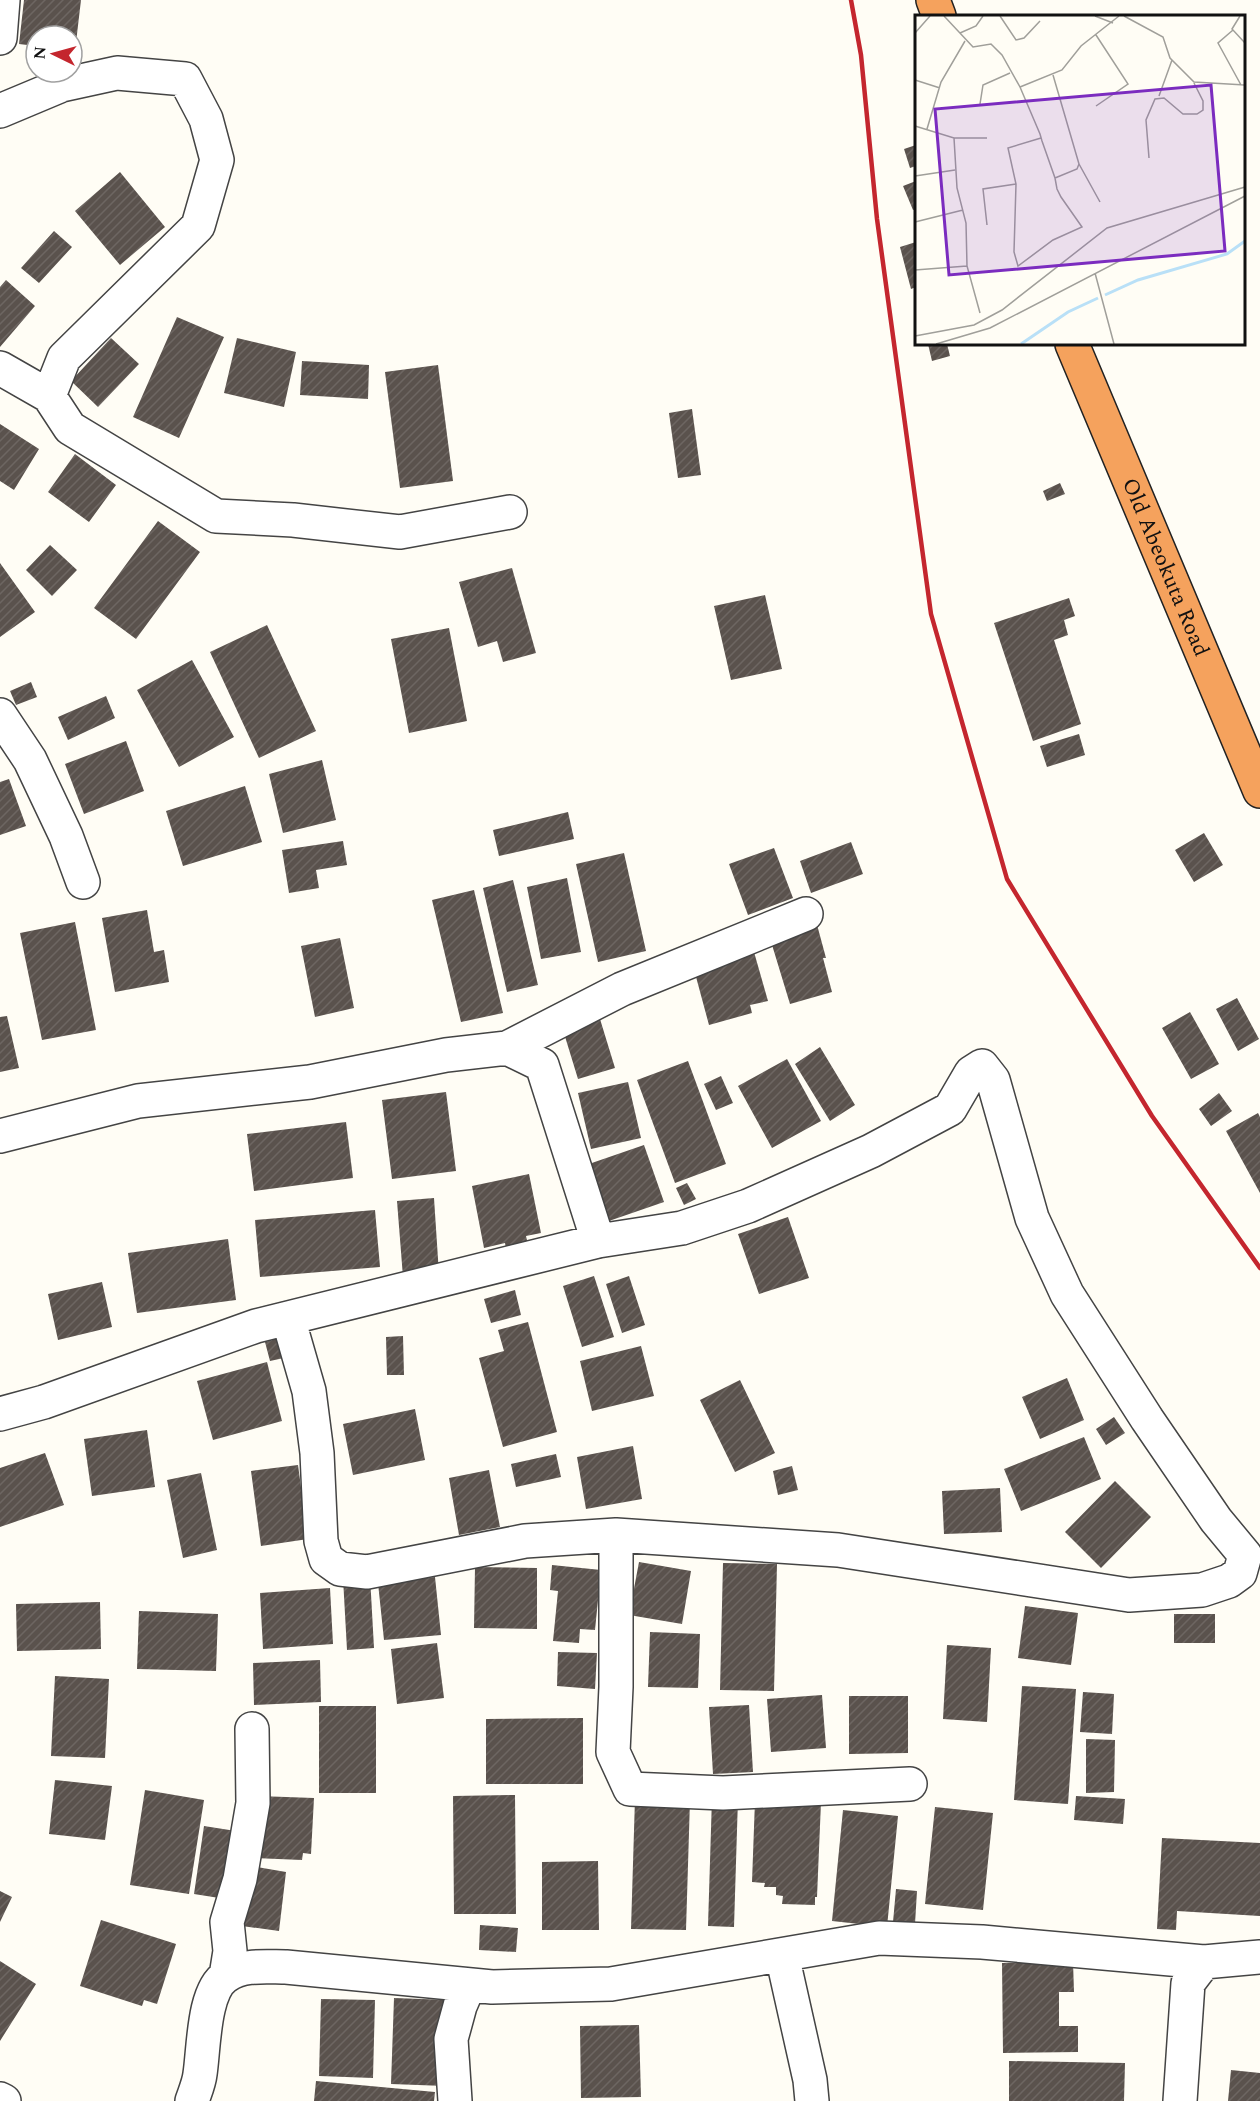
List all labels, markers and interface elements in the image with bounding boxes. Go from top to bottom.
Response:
inset map [915,15,1245,345]
north arrow [24,24,84,84]
text: N [28,45,53,60]
street label: Old Abeokuta Road [1114,473,1218,662]

